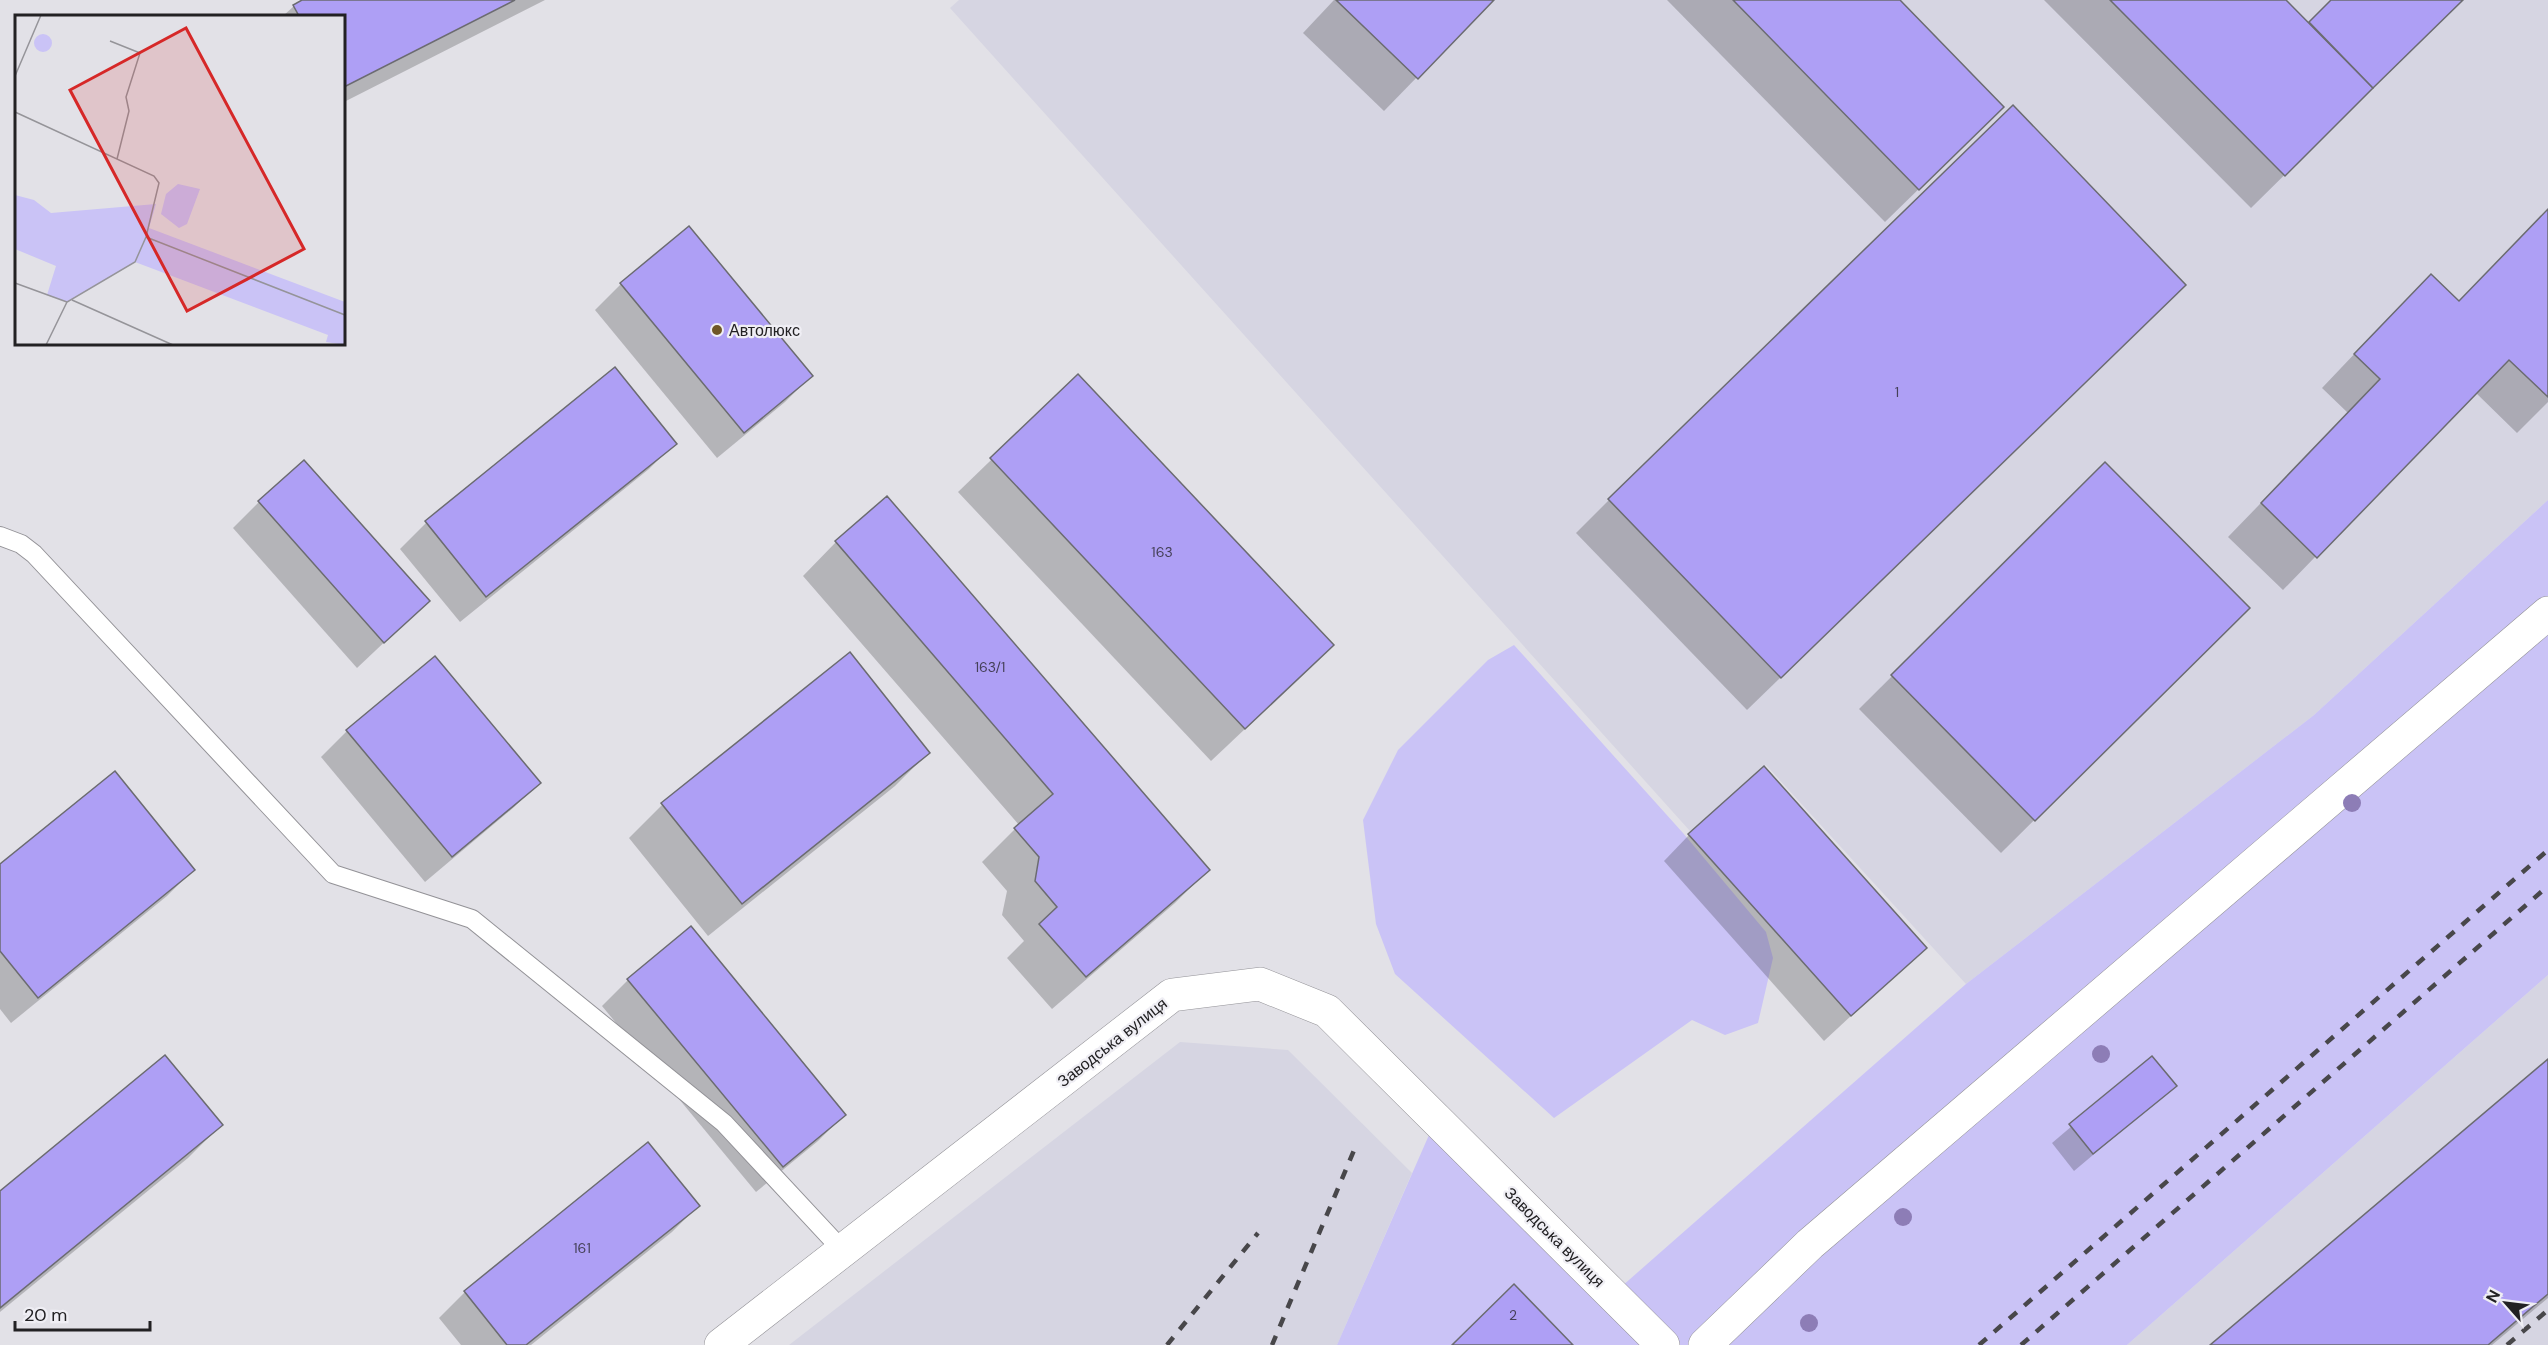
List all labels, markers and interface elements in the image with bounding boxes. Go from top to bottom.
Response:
inset map [15,15,345,345]
place label: Автолюкс [729,320,800,341]
marker: Автолюкс [710,323,724,337]
house number: 1 [1895,383,1899,401]
house number: 163 [1151,543,1173,561]
house number: 163/1 [975,658,1005,676]
street label: Заводська вулиця [1053,993,1171,1092]
street label: Заводська вулиця [1500,1183,1609,1292]
house number: 161 [573,1239,591,1257]
north arrow [2476,1273,2536,1333]
text: N [2481,1286,2505,1306]
scale bar [15,1294,150,1332]
text: 20 m [24,1303,67,1327]
house number: 2 [1509,1306,1517,1324]

